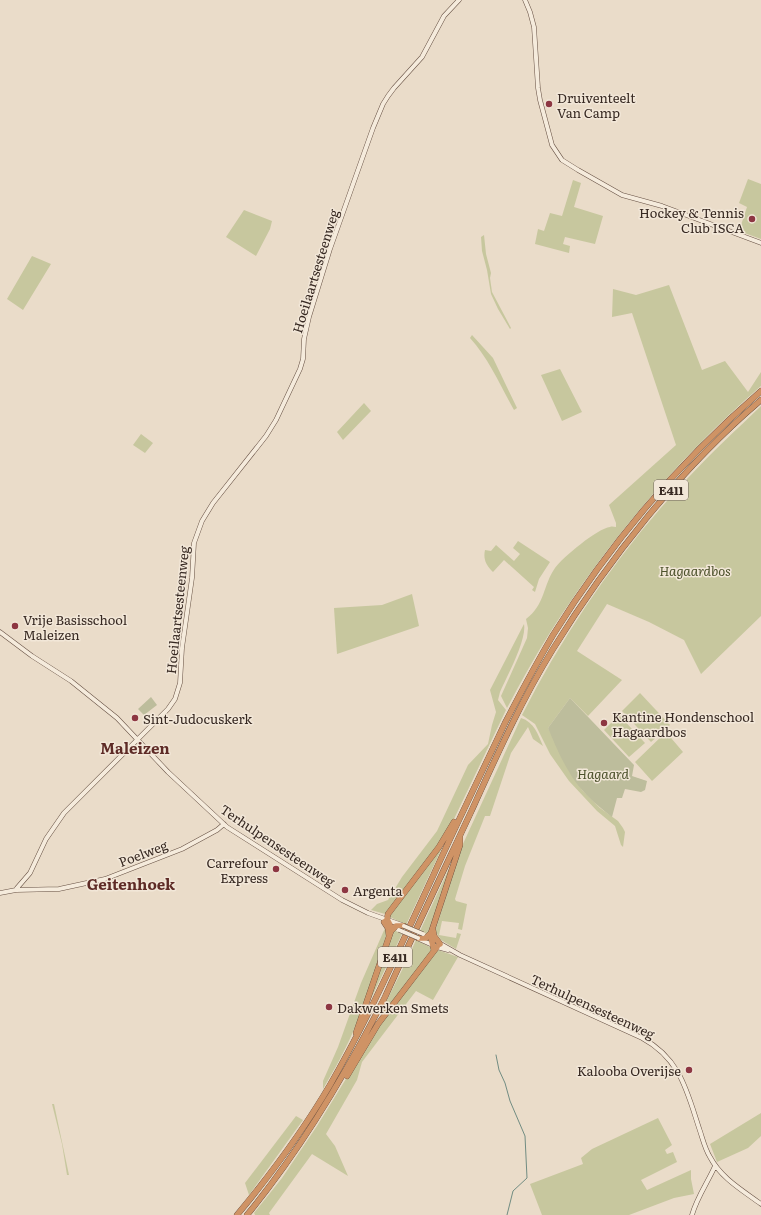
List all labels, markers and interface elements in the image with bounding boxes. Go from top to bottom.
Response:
place label: Druiventeelt Van Camp [557,88,636,122]
marker: Druiventeelt Van Camp [544,99,554,109]
place label: Hockey & Tennis Club ISCA [639,203,744,237]
street label: Hoeilaartsesteenweg [287,206,343,335]
marker: Hockey & Tennis Club ISCA [747,214,757,224]
road number: E411 [654,480,688,500]
street label: Hoeilaartsesteenweg [161,544,193,675]
park label: Hagaardbos [659,561,731,580]
place label: Vrije Basisschool Maleizen [23,610,128,644]
marker: Vrije Basisschool Maleizen [10,621,20,631]
place label: Kantine Hondenschool Hagaardbos [612,707,755,741]
place label: Sint-Judocuskerk [143,709,253,728]
marker: Sint-Judocuskerk [130,713,140,723]
marker: Kantine Hondenschool Hagaardbos [599,718,609,728]
district label: Maleizen [100,736,170,759]
park label: Hagaard [577,764,629,783]
street label: Terhulpensesteenweg [217,799,340,891]
street label: Poelweg [116,835,171,871]
place label: Carrefour Express [206,853,269,887]
marker: Carrefour Express [271,864,281,874]
district label: Geitenhoek [87,872,176,895]
place label: Argenta [353,881,402,900]
marker: Argenta [340,885,350,895]
road number: E411 [378,947,412,967]
street label: Terhulpensesteenweg [528,969,659,1043]
place label: Dakwerken Smets [337,998,449,1017]
marker: Dakwerken Smets [324,1002,334,1012]
place label: Kalooba Overijse [577,1061,681,1080]
marker: Kalooba Overijse [684,1065,694,1075]

